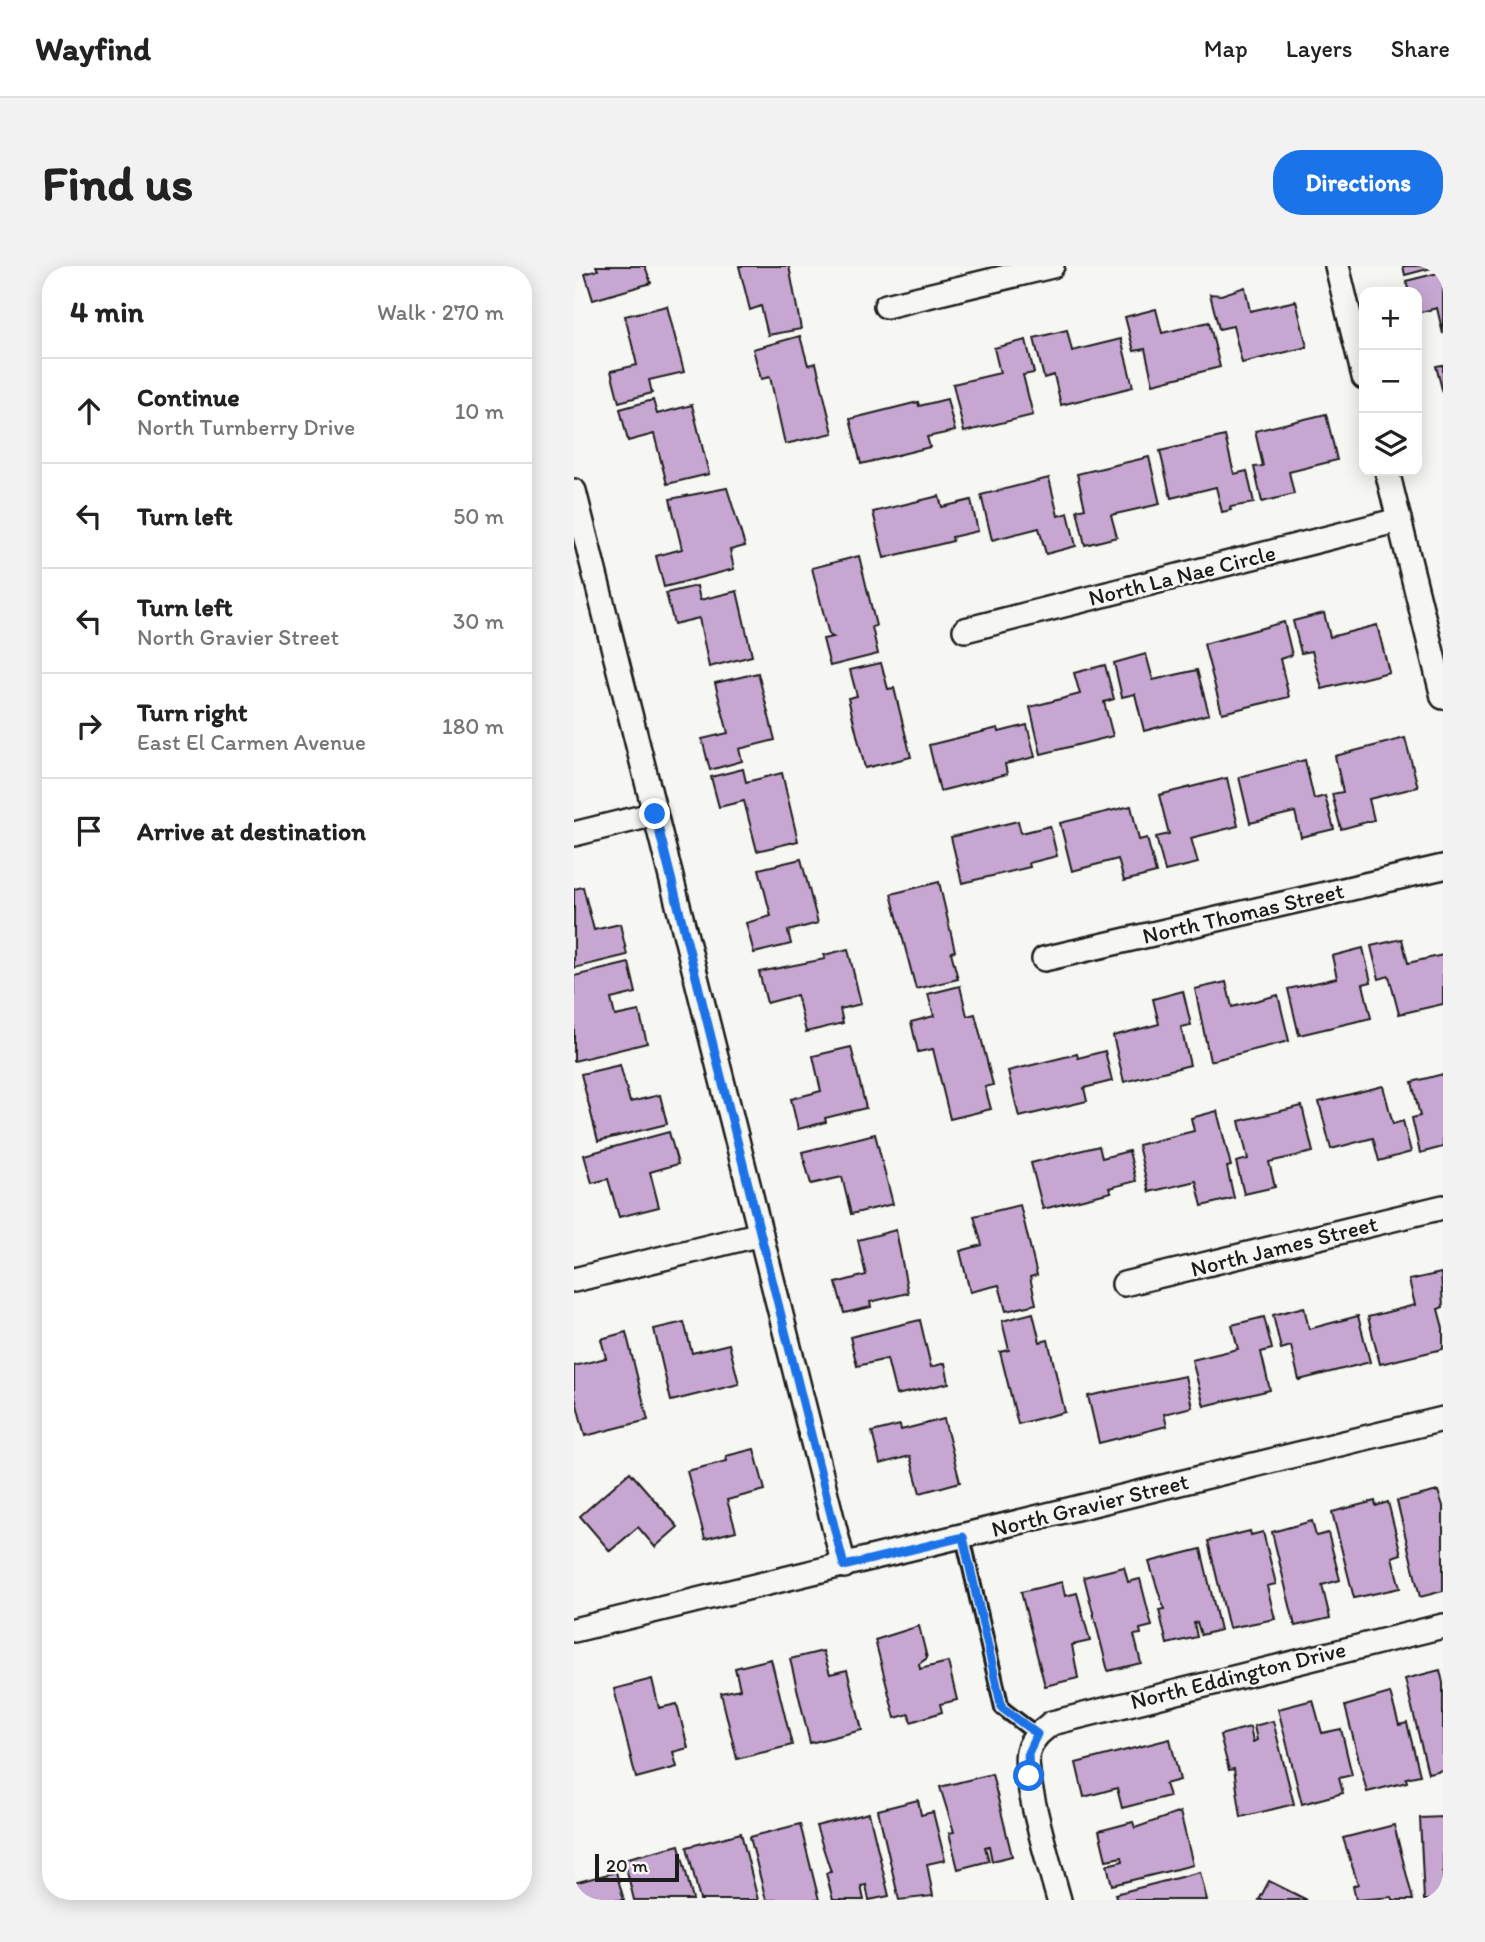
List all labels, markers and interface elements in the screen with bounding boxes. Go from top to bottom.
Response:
text: Wayfind [35,29,151,68]
text: Map [1204,34,1248,63]
text: Layers [1286,34,1353,63]
text: Share [1391,34,1450,63]
button: Directions [1273,150,1443,215]
text: Find us [42,153,193,212]
map controls [1359,287,1422,476]
button: + [1359,287,1422,350]
text: 4 min [70,293,144,330]
text: Walk · 270 m [377,298,504,326]
button: − [1359,350,1422,413]
text: Continue [137,381,240,413]
icon: ahead [70,392,108,430]
text: 10 m [455,397,504,425]
text: North Turnberry Drive [137,413,355,441]
button: layers [1359,413,1422,476]
icon: left [70,497,108,535]
text: Turn left [137,500,233,532]
text: 50 m [453,502,504,530]
street label: North La Nae Circle [1085,538,1279,612]
text: Turn left [137,591,233,623]
icon: left [70,602,108,640]
text: 30 m [453,607,504,635]
text: North Gravier Street [137,623,339,651]
text: Turn right [137,696,248,728]
icon: right [70,707,108,745]
text: 180 m [442,712,504,740]
text: East El Carmen Avenue [137,728,366,756]
route end [639,798,670,829]
icon: arrive [70,812,108,850]
text: Arrive at destination [137,815,366,847]
street label: North Thomas Street [1140,876,1347,950]
street label: North James Street [1188,1209,1381,1283]
street label: North Gravier Street [989,1467,1192,1543]
street label: North Eddington Drive [1127,1635,1349,1715]
route start [1013,1760,1044,1791]
scale bar [595,1851,679,1883]
text: 20 m [606,1854,648,1877]

